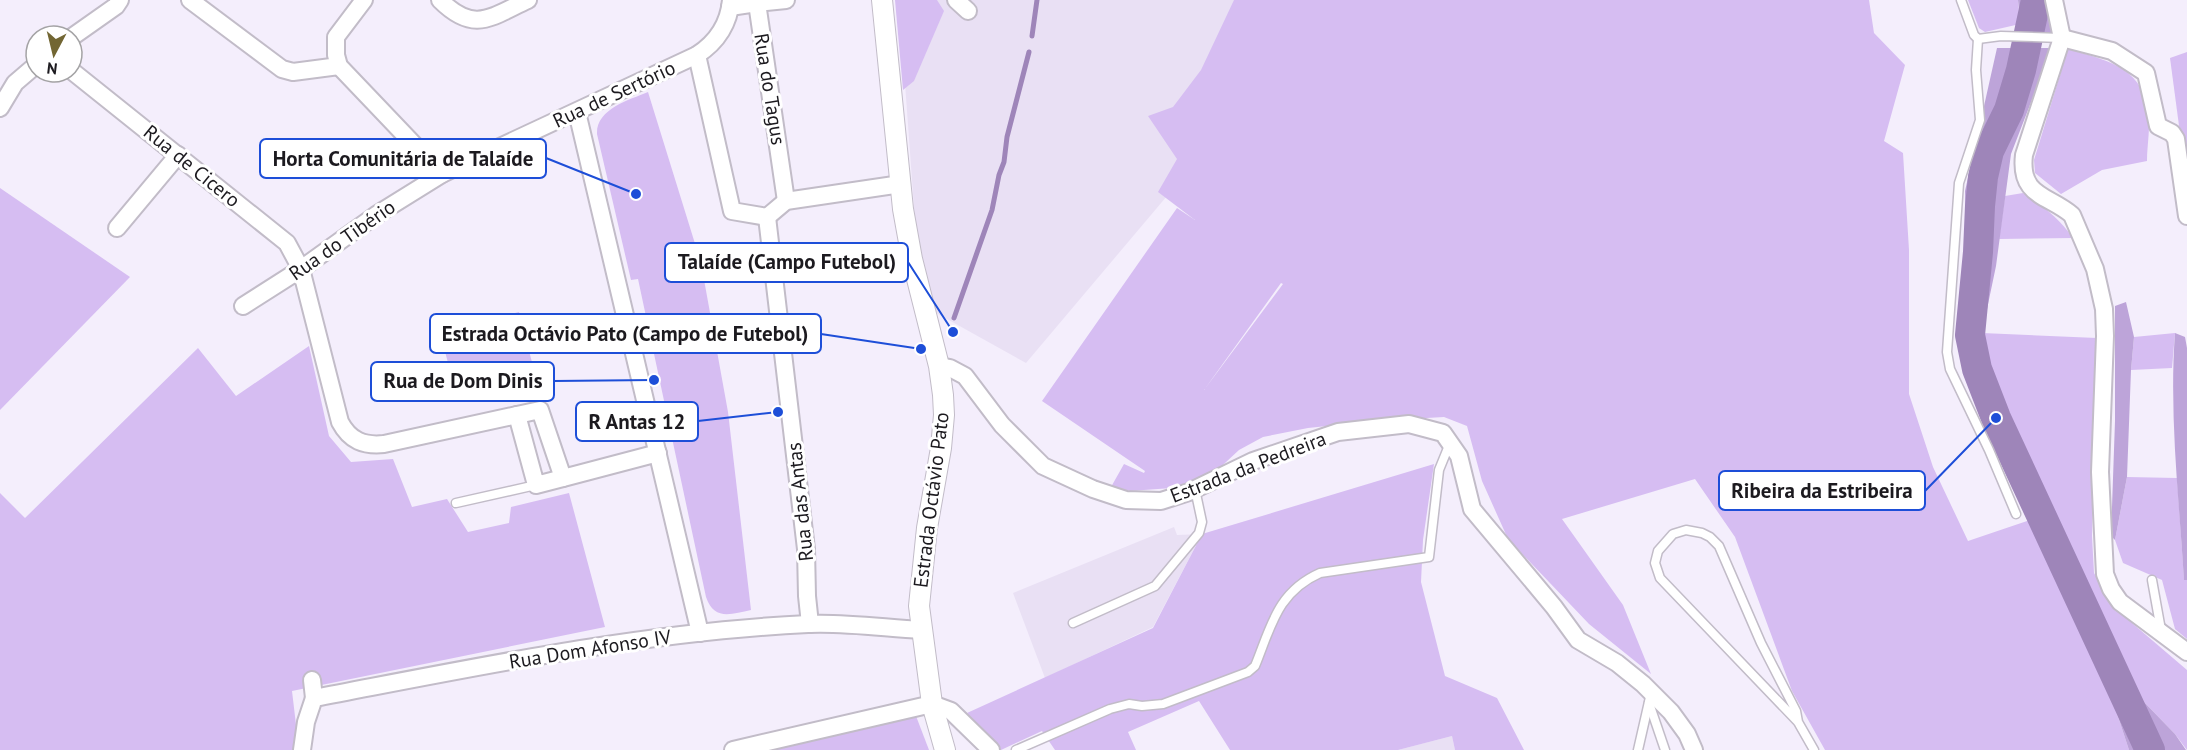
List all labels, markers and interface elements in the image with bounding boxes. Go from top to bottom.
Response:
north arrow [24,24,84,84]
street label: Rua do Tagus [748,31,792,147]
street label: Rua de Sertório [549,54,679,134]
text: N [46,58,59,79]
street label: Rua de Cicero [138,119,246,213]
callout: Horta Comunitária de Talaíde [260,139,546,178]
text: Horta Comunitária de Talaíde [273,145,533,172]
street label: Rua do Tibério [284,194,400,286]
callout: Talaíde (Campo Futebol) [665,243,908,282]
text: Talaíde (Campo Futebol) [678,248,896,275]
callout: Estrada Octávio Pato (Campo de Futebol) [430,314,821,353]
text: Estrada Octávio Pato (Campo de Futebol) [442,320,808,347]
callout: Rua de Dom Dinis [371,362,554,401]
text: Rua de Dom Dinis [383,367,543,394]
callout: R Antas 12 [576,402,698,441]
text: R Antas 12 [589,408,686,435]
street label: Estrada Octávio Pato [907,411,955,589]
street label: Estrada da Pedreira [1166,425,1330,509]
street label: Rua das Antas [781,441,819,563]
callout: Ribeira da Estribeira [1719,471,1925,510]
text: Ribeira da Estribeira [1731,477,1913,504]
street label: Rua Dom Afonso IV [507,623,673,675]

